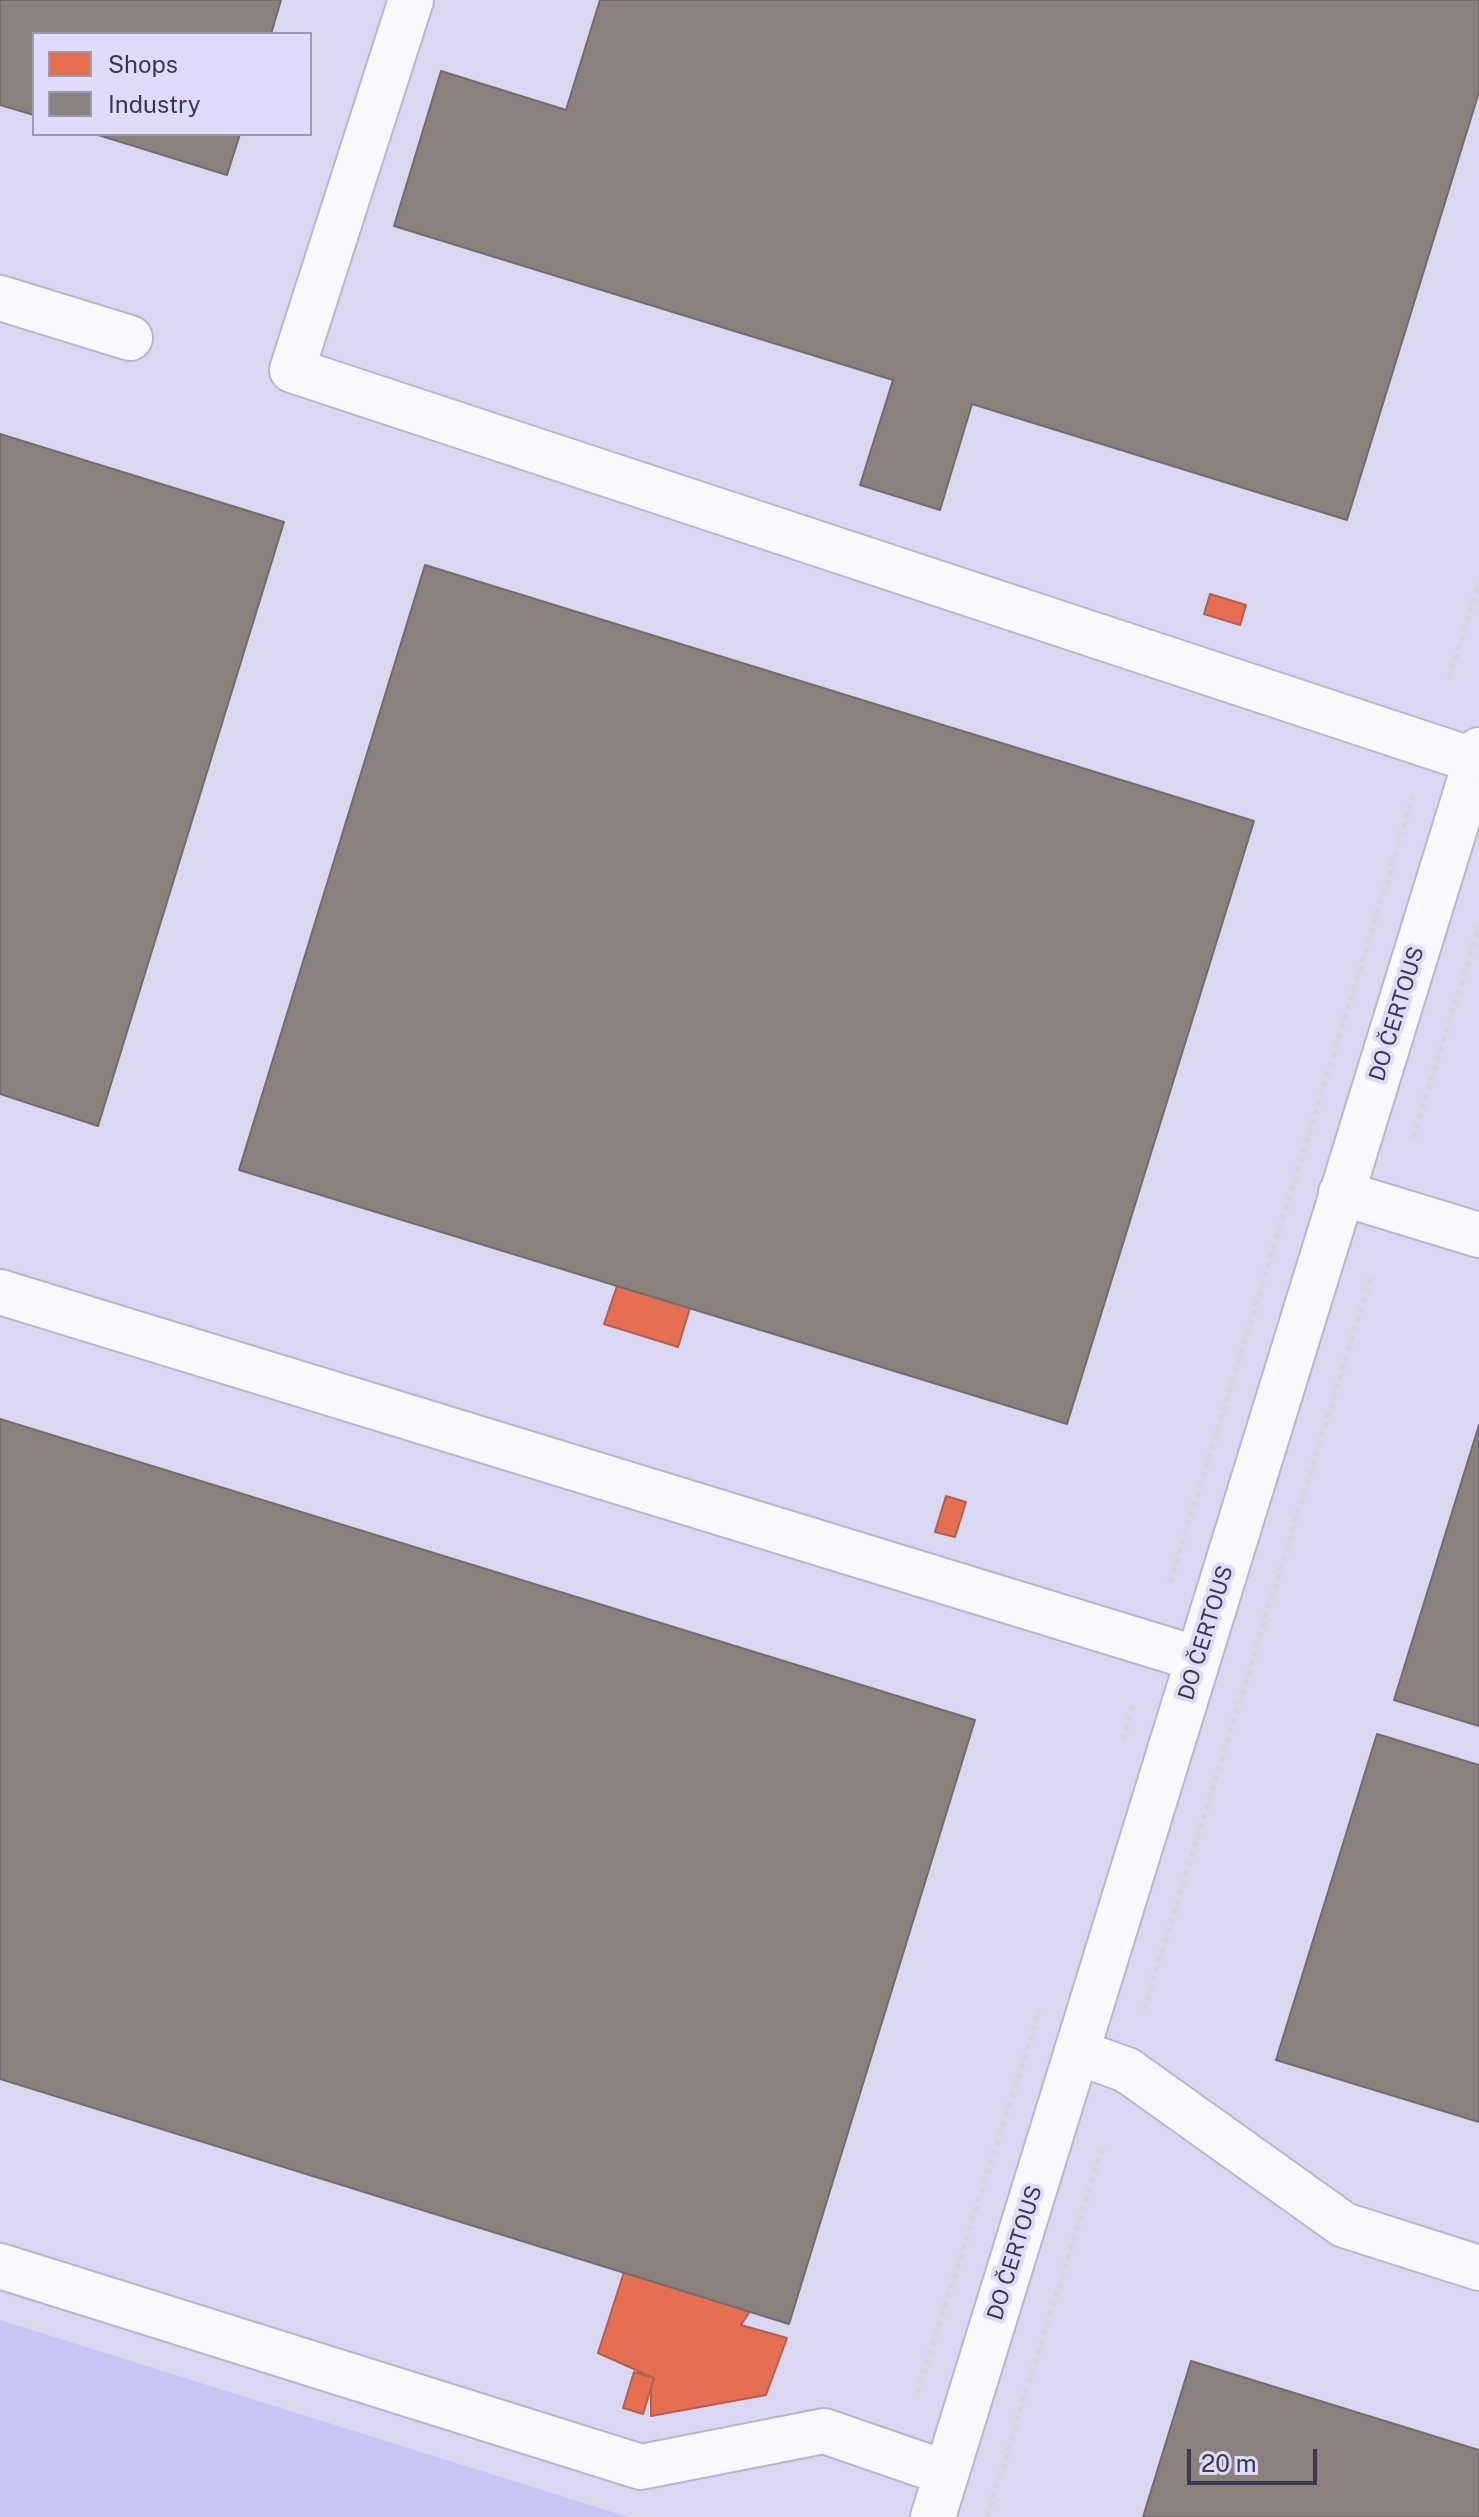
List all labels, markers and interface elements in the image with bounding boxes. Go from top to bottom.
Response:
legend [32,32,312,136]
text: Shops [108,50,178,78]
text: Industry [108,90,201,118]
street label: DO ČERTOUS [1364,944,1430,1084]
street label: DO ČERTOUS [1173,1563,1239,1703]
street label: DO ČERTOUS [982,2183,1048,2323]
scale bar [1191,2433,1321,2483]
text: 20 m [1201,2449,1257,2477]

